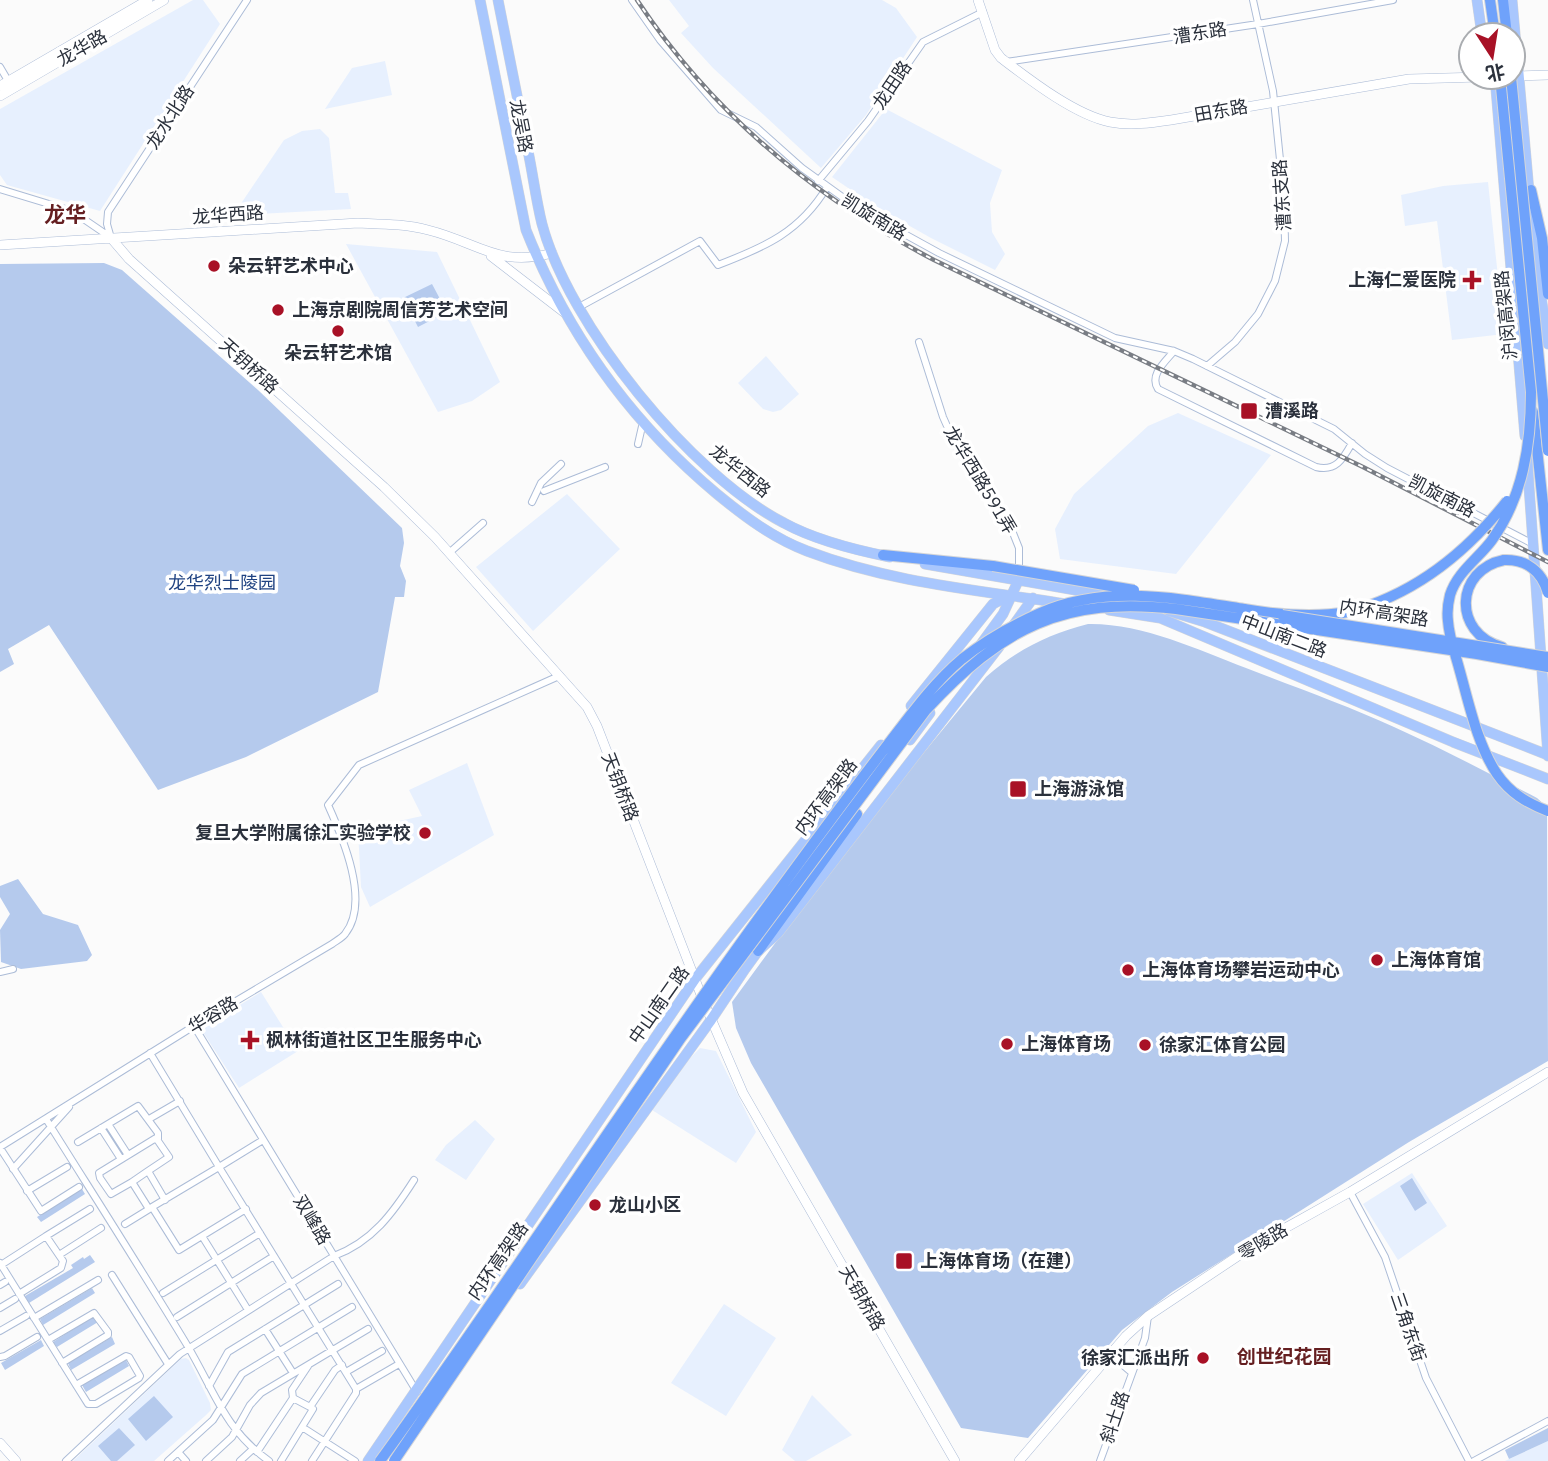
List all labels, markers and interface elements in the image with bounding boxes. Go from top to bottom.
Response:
street label: 漕东路 [1171,17,1228,48]
north arrow [1457,21,1527,91]
street label: 龙华路 [53,24,111,71]
street label: 龙田路 [867,56,916,114]
text: 北 [1484,59,1507,86]
street label: 龙水北路 [140,80,199,153]
street label: 田东路 [1192,94,1249,127]
street label: 龙吴路 [505,97,538,155]
street label: 漕东支路 [1268,158,1295,232]
street label: 凯旋南路 [837,188,911,245]
district label: 龙华 [44,200,86,228]
street label: 龙华西路 [191,201,265,228]
place label: 朵云轩艺术中心 [228,254,354,277]
marker: 朵云轩艺术中心 [206,258,222,274]
place label: 上海仁爱医院 [1348,268,1456,291]
street label: 沪闵高架路 [1489,269,1522,361]
marker: 上海仁爱医院 [1462,270,1482,290]
place label: 上海京剧院周信芳艺术空间 [292,298,508,321]
marker: 上海京剧院周信芳艺术空间 [270,302,286,318]
marker: 朵云轩艺术馆 [330,323,346,339]
street label: 天钥桥路 [215,333,284,398]
place label: 朵云轩艺术馆 [284,341,392,364]
place label: 漕溪路 [1265,399,1319,422]
marker: 漕溪路 [1239,401,1259,421]
street label: 龙华西路591弄 [939,421,1022,538]
street label: 龙华西路 [705,439,776,502]
street label: 凯旋南路 [1405,469,1480,522]
park label: 龙华烈士陵园 [168,571,276,594]
street label: 内环高架路 [1338,594,1430,631]
street label: 中山南二路 [1238,609,1330,662]
street label: 天钥桥路 [597,749,644,825]
street label: 内环高架路 [789,754,862,840]
place label: 上海游泳馆 [1034,777,1124,800]
marker: 上海游泳馆 [1008,779,1028,799]
place label: 复旦大学附属徐汇实验学校 [195,821,411,844]
marker: 复旦大学附属徐汇实验学校 [417,825,433,841]
place label: 上海体育馆 [1391,948,1481,971]
marker: 上海体育馆 [1369,952,1385,968]
place label: 上海体育场攀岩运动中心 [1142,958,1340,981]
street label: 中山南二路 [623,961,694,1048]
marker: 上海体育场攀岩运动中心 [1120,962,1136,978]
street label: 华容路 [184,991,242,1038]
place label: 枫林街道社区卫生服务中心 [266,1028,482,1051]
marker: 枫林街道社区卫生服务中心 [240,1030,260,1050]
place label: 上海体育场 [1021,1032,1111,1055]
place label: 徐家汇体育公园 [1159,1033,1285,1056]
marker: 上海体育场 [999,1036,1015,1052]
marker: 徐家汇体育公园 [1137,1037,1153,1053]
street label: 双峰路 [289,1191,336,1249]
place label: 龙山小区 [609,1193,681,1216]
marker: 龙山小区 [587,1197,603,1213]
street label: 内环高架路 [462,1217,533,1304]
street label: 零陵路 [1234,1218,1292,1265]
place label: 上海体育场（在建） [920,1249,1082,1272]
marker: 上海体育场（在建） [894,1251,914,1271]
street label: 天钥桥路 [834,1261,890,1335]
street label: 三角东街 [1386,1289,1431,1365]
district label: 创世纪花园 [1236,1344,1332,1368]
place label: 徐家汇派出所 [1081,1346,1189,1369]
marker: 徐家汇派出所 [1195,1350,1211,1366]
street label: 斜土路 [1095,1388,1134,1446]

